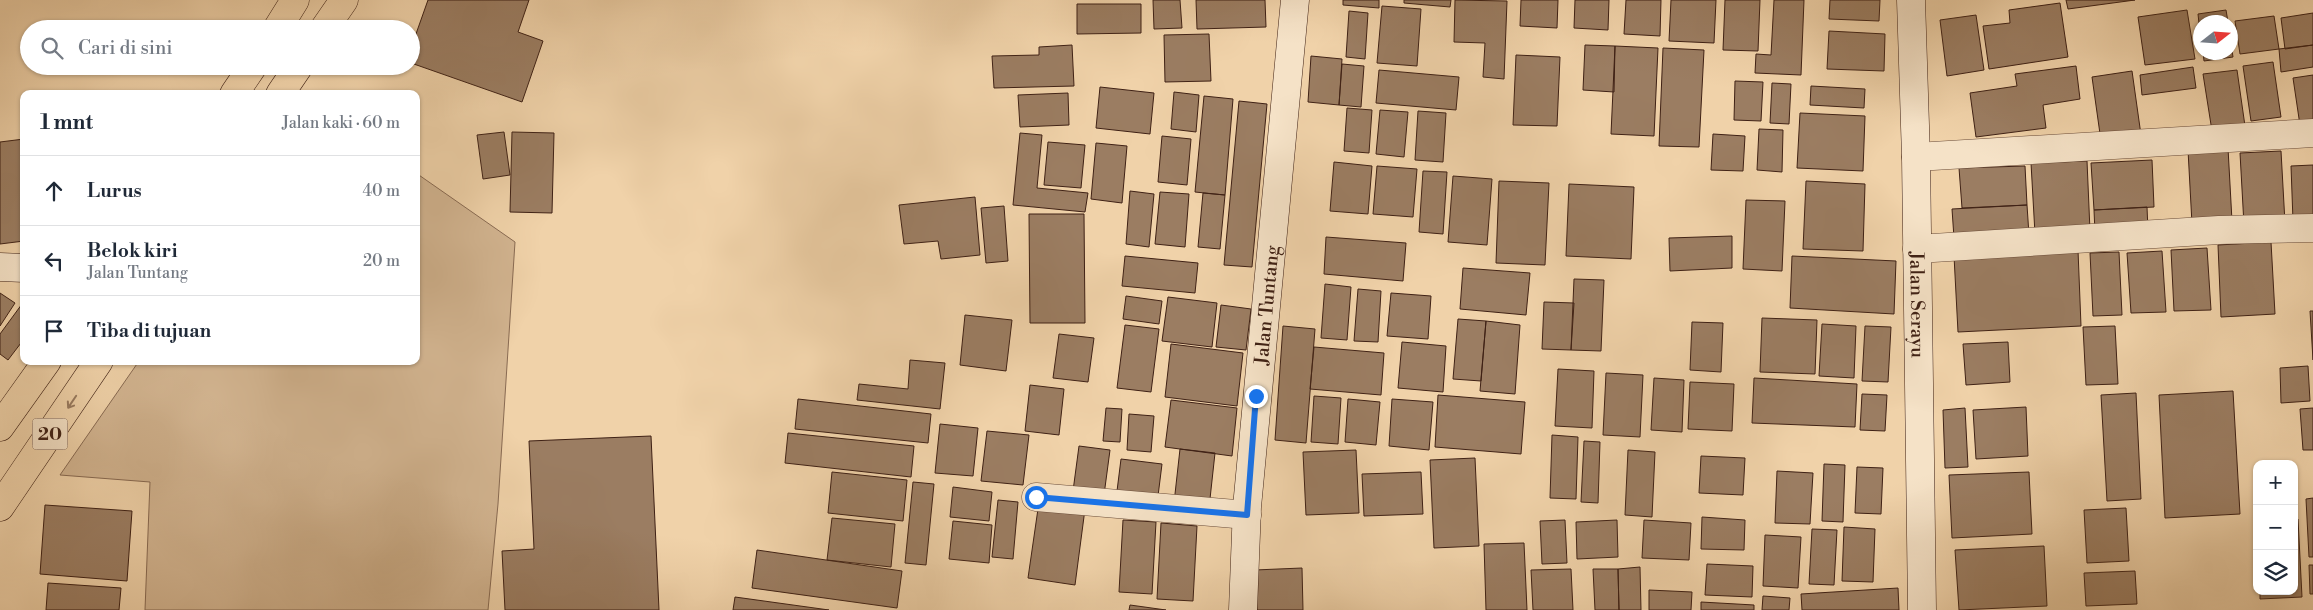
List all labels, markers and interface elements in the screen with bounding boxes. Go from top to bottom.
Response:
north arrow [2193,15,2238,60]
search box [20,20,420,75]
icon: search [38,34,66,62]
text: Cari di sini [78,36,173,60]
text: 1 mnt [40,110,93,136]
text: Jalan kaki · 60 m [282,113,400,133]
icon: ahead [40,177,68,205]
text: Lurus [87,179,142,203]
text: 40 m [363,181,400,201]
text: Belok kiri [87,239,177,263]
street label: Jalan Tuntang [1249,244,1285,367]
icon: left [40,247,68,275]
text: 20 m [363,251,400,271]
street label: Jalan Serayu [1904,251,1930,358]
text: Jalan Tuntang [87,263,188,283]
icon: arrive [40,317,68,345]
text: Tiba di tujuan [87,319,211,343]
route end [1245,385,1268,408]
one-way arrow [67,394,77,408]
road number: 20 [32,418,68,449]
map controls [2253,460,2298,595]
button: + [2253,460,2298,505]
route start [1025,486,1048,509]
button: − [2253,505,2298,550]
button: layers [2253,550,2298,595]

